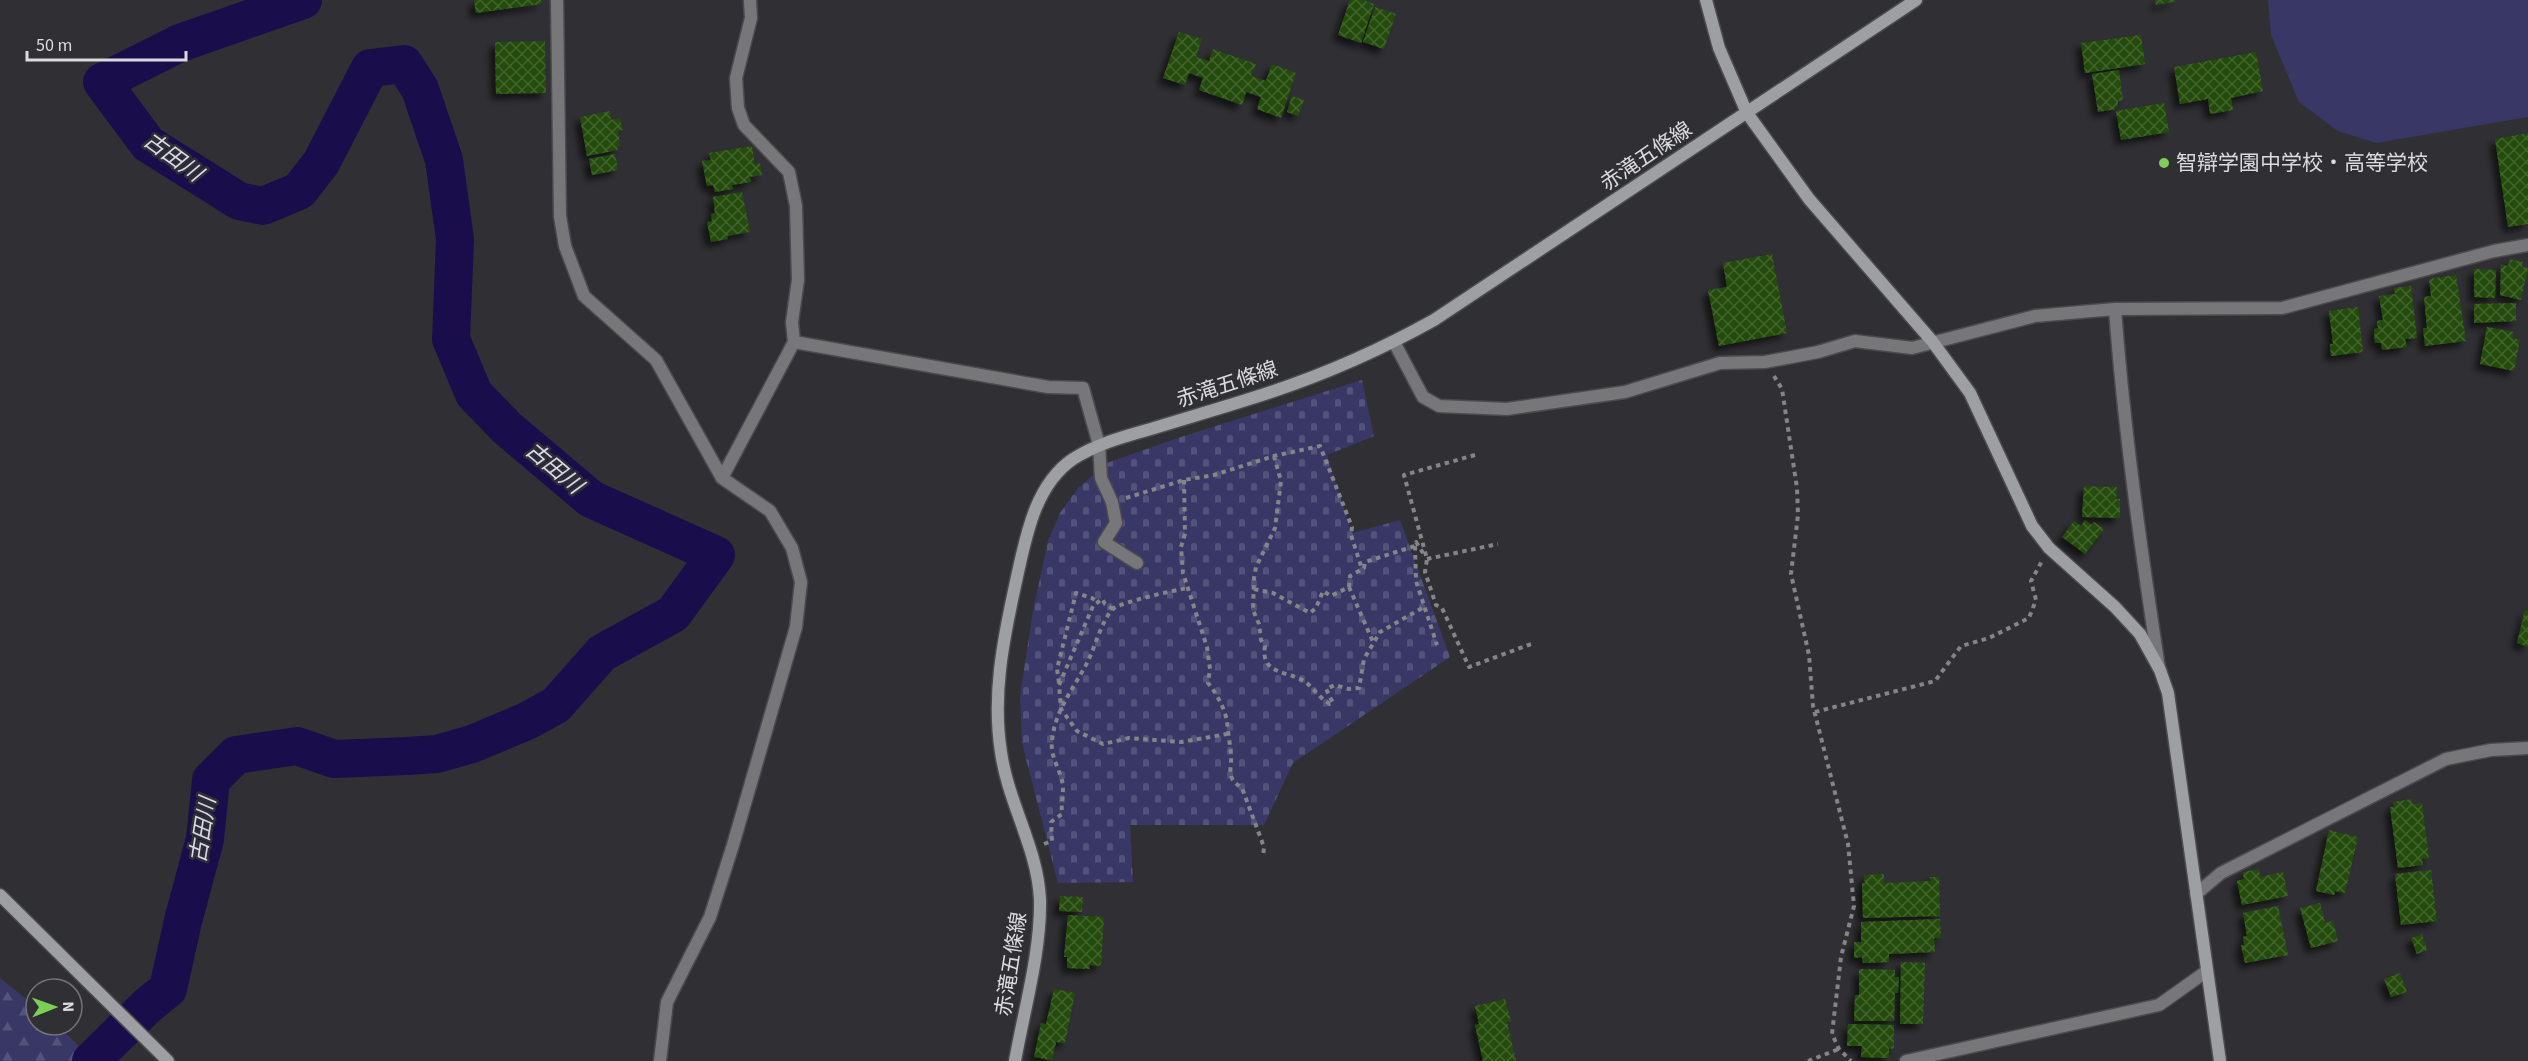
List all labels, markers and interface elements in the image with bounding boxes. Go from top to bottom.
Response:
scale bar [27,24,186,62]
text: 50 m [36,33,72,58]
street label: 赤滝五條線 [1594,114,1698,198]
water label: 古田川 [137,125,211,191]
place label: 智辯学園中学校・高等学校 [2176,148,2428,178]
marker: 智辯学園中学校・高等学校 [2157,156,2171,170]
street label: 赤滝五條線 [1172,354,1282,414]
water label: 古田川 [518,435,591,503]
water label: 古田川 [182,793,224,865]
street label: 赤滝五條線 [988,910,1034,1018]
north arrow [24,977,84,1037]
text: N [57,1001,79,1012]

